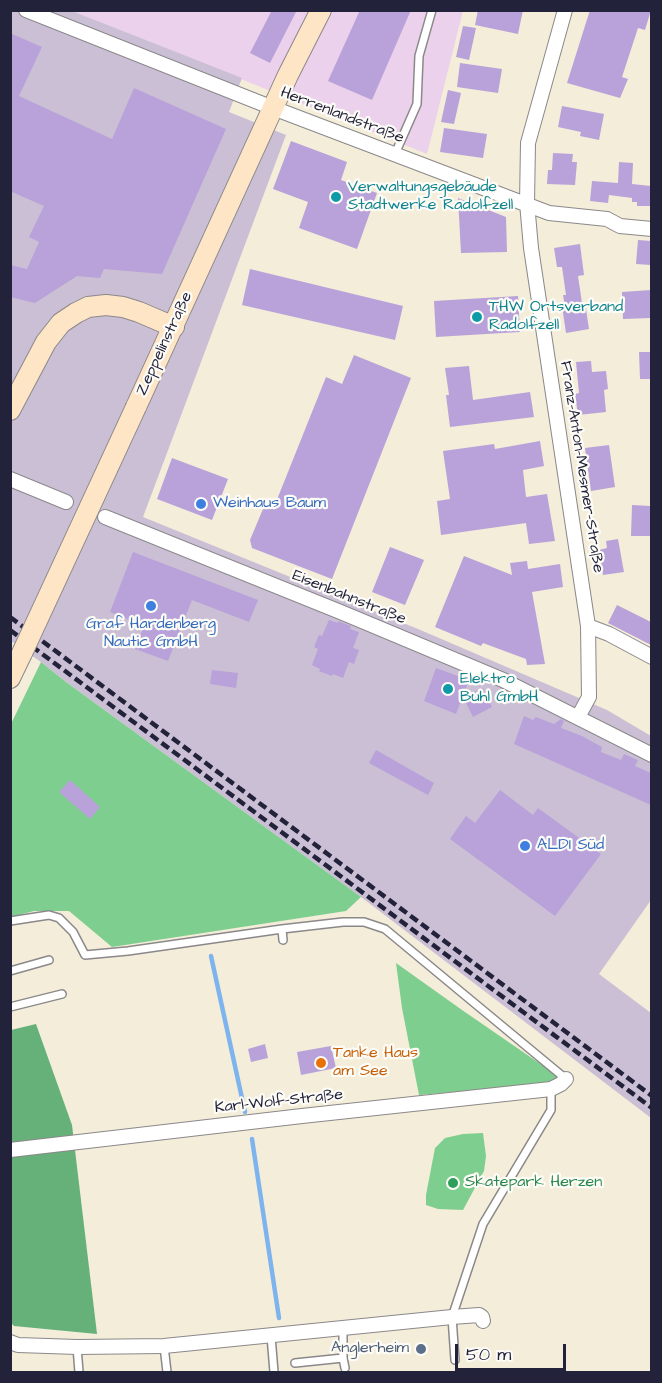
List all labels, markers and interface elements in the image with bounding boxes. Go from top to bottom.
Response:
street label: Herrenlandstraße [277,84,407,148]
place label: Verwaltungsgebäude Stadtwerke Radolfzell [348,178,513,216]
marker: Verwaltungsgebäude Stadtwerke Radolfzell [329,190,343,204]
street label: Zeppelinstraße [133,289,197,399]
place label: THW Ortsverband Radolfzell [489,298,623,336]
marker: THW Ortsverband Radolfzell [470,310,484,324]
street label: Franz-Anton-Mesmer-Straße [555,360,607,574]
place label: Weinhaus Baum [213,494,326,514]
marker: Weinhaus Baum [194,497,208,511]
street label: Eisenbahnstraße [289,566,409,630]
marker: Graf Hardenberg Nautic GmbH [144,599,158,613]
place label: Graf Hardenberg Nautic GmbH [86,615,216,653]
place label: Elektro Buhl GmbH [460,670,539,708]
marker: Elektro Buhl GmbH [441,682,455,696]
place label: ALDI Süd [537,836,604,856]
marker: ALDI Süd [518,839,532,853]
place label: Tanke Haus am See [333,1044,418,1082]
marker: Tanke Haus am See [314,1056,328,1070]
street label: Karl-Wolf-Straße [214,1086,344,1118]
place label: Skatepark Herzen [465,1173,602,1193]
marker: Skatepark Herzen [446,1176,460,1190]
scale bar [458,1332,569,1370]
place label: Anglerheim [331,1339,409,1359]
marker: Anglerheim [414,1342,428,1356]
text: 50 m [466,1342,511,1367]

